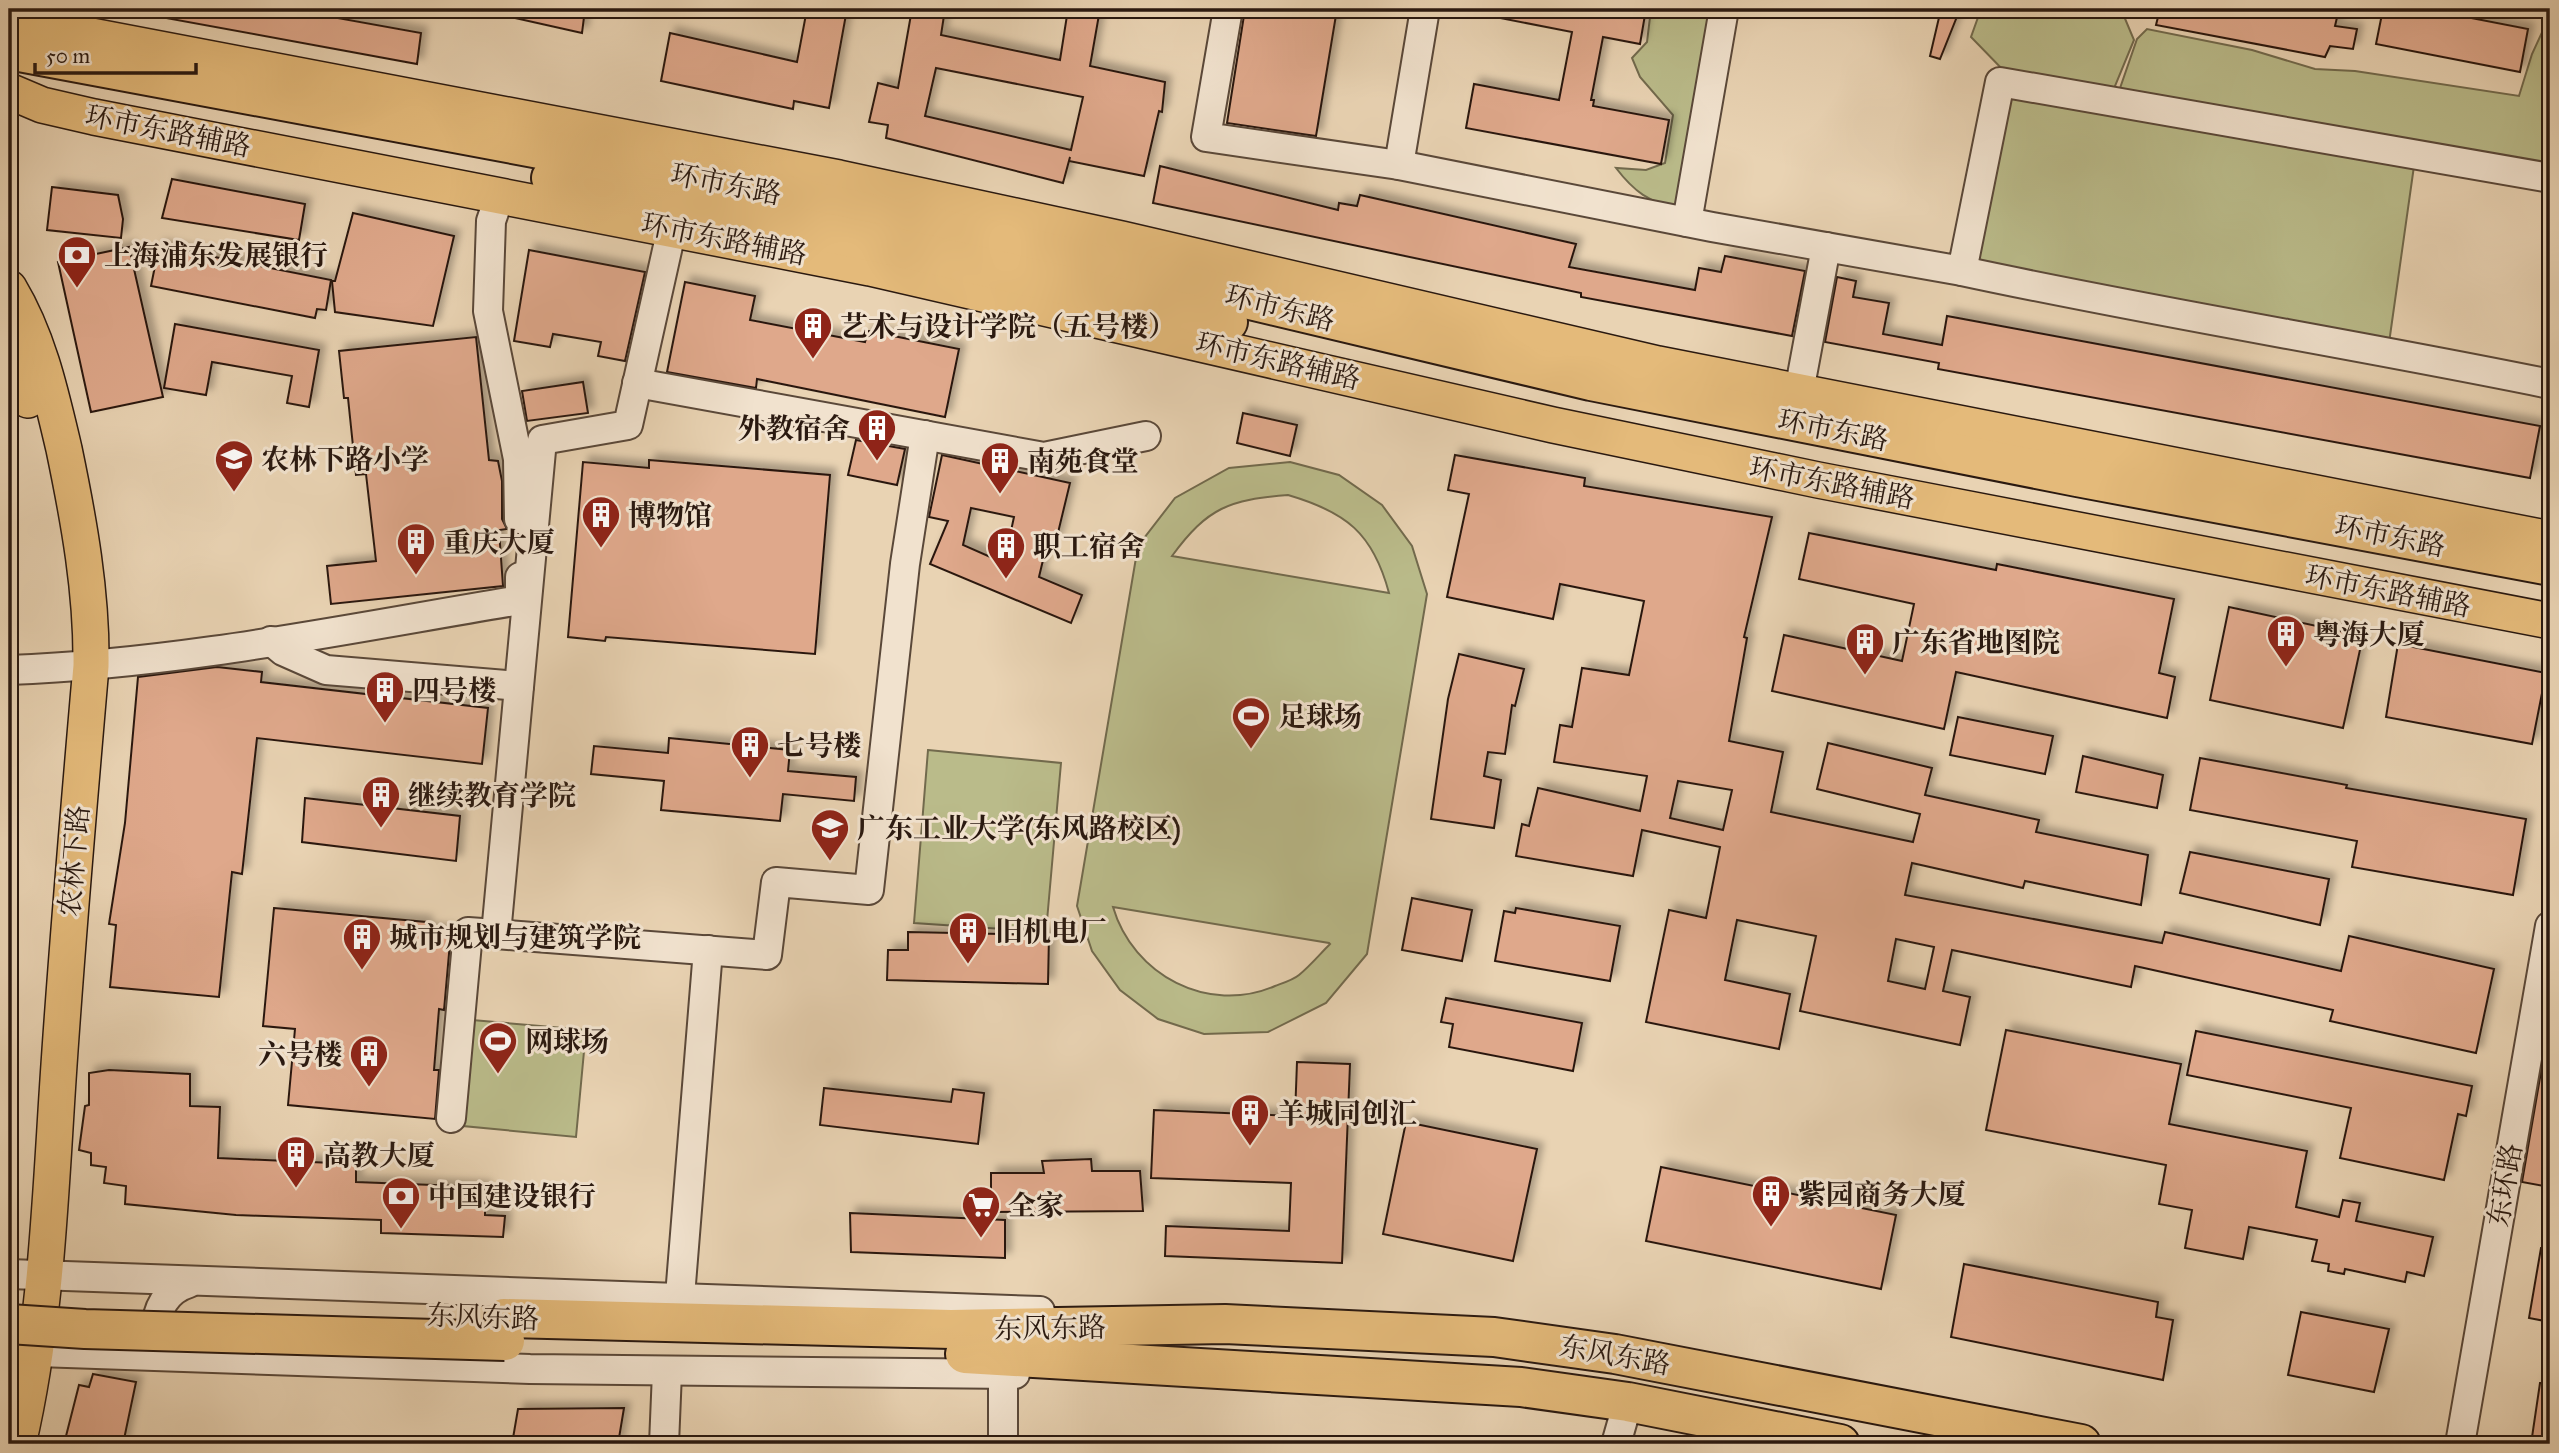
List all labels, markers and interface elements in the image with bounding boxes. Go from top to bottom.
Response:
scale bar [35,32,196,76]
text: 50 m [46,43,91,69]
street label: 环市东路辅路 [82,98,254,164]
street label: 环市东路 [668,156,784,212]
street label: 环市东路辅路 [638,206,810,272]
bank icon: 上海浦东发展银行 [56,234,98,289]
place label: 上海浦东发展银行 [104,238,328,273]
street label: 环市东路 [1221,277,1339,339]
building icon: 艺术与设计学院（五号楼） [792,305,834,360]
place label: 艺术与设计学院（五号楼） [840,309,1176,344]
street label: 环市东路辅路 [1192,325,1364,397]
street label: 环市东路 [1775,402,1891,458]
building icon: 外教宿舍 [856,407,898,462]
place label: 外教宿舍 [738,411,850,446]
school or university icon: 农林下路小学 [213,438,255,493]
building icon: 南苑食堂 [979,440,1021,495]
place label: 农林下路小学 [261,442,429,477]
place label: 南苑食堂 [1027,444,1139,479]
street label: 环市东路辅路 [1746,450,1918,516]
building icon: 博物馆 [580,494,622,549]
place label: 博物馆 [628,498,712,533]
street label: 环市东路 [2332,508,2448,564]
building icon: 重庆大厦 [395,521,437,576]
place label: 重庆大厦 [443,525,555,560]
building icon: 职工宿舍 [985,525,1027,580]
place label: 职工宿舍 [1033,529,1145,564]
street label: 环市东路辅路 [2302,558,2474,624]
building icon: 粤海大厦 [2265,613,2307,668]
place label: 粤海大厦 [2313,617,2425,652]
building icon: 广东省地图院 [1844,621,1886,676]
place label: 广东省地图院 [1892,625,2060,660]
building icon: 四号楼 [364,669,406,724]
place label: 四号楼 [412,673,496,708]
sports icon: 足球场 [1230,695,1272,750]
place label: 足球场 [1278,699,1362,734]
building icon: 七号楼 [729,724,771,779]
place label: 七号楼 [777,728,861,763]
building icon: 继续教育学院 [360,774,402,829]
place label: 继续教育学院 [408,778,576,813]
street label: 农林下路 [52,804,96,918]
school or university icon: 广东工业大学(东风路校区) [809,807,851,862]
place label: 广东工业大学(东风路校区) [857,811,1181,846]
building icon: 旧机电厂 [947,910,989,965]
place label: 旧机电厂 [995,914,1107,949]
building icon: 城市规划与建筑学院 [341,916,383,971]
place label: 城市规划与建筑学院 [389,920,641,955]
sports icon: 网球场 [477,1020,519,1075]
place label: 网球场 [525,1024,609,1059]
building icon: 六号楼 [348,1033,390,1088]
place label: 六号楼 [258,1037,342,1072]
building icon: 羊城同创汇 [1229,1092,1271,1147]
place label: 羊城同创汇 [1277,1096,1417,1131]
building icon: 高教大厦 [275,1134,317,1189]
place label: 高教大厦 [323,1138,435,1173]
street label: 东环路 [2480,1141,2530,1229]
building icon: 紫园商务大厦 [1750,1173,1792,1228]
bank icon: 中国建设银行 [380,1175,422,1230]
place label: 紫园商务大厦 [1798,1177,1966,1212]
place label: 中国建设银行 [428,1179,596,1214]
supermarket icon: 全家 [960,1184,1002,1239]
place label: 全家 [1008,1188,1064,1223]
street label: 东风东路 [426,1298,540,1336]
street label: 东风东路 [994,1310,1106,1346]
street label: 东风东路 [1557,1328,1673,1382]

